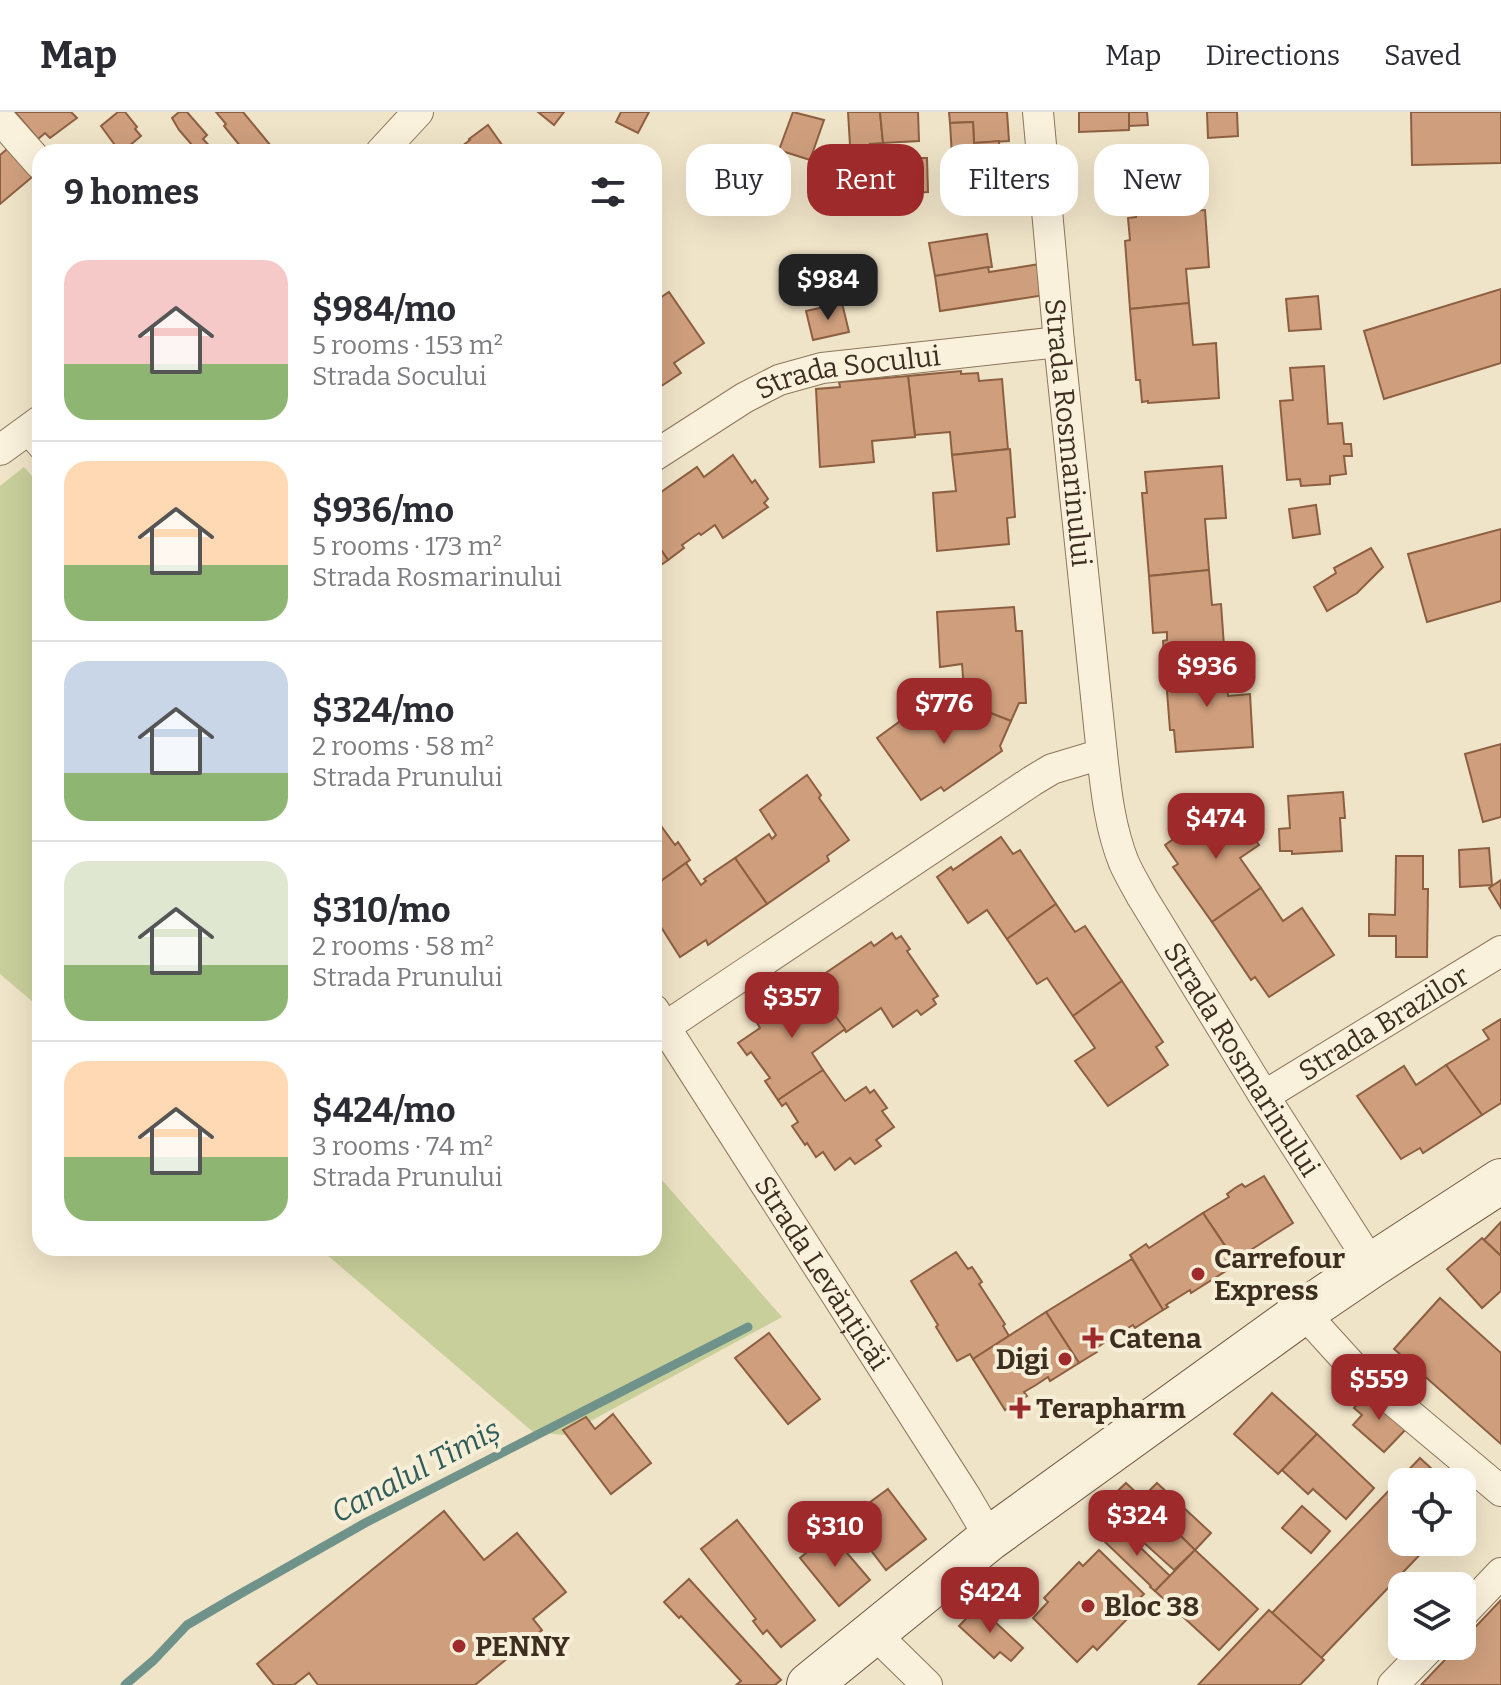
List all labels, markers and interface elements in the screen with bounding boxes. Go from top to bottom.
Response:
text: Map [40,32,117,78]
text: Map [1105,39,1161,72]
text: Directions [1205,39,1340,72]
text: Saved [1384,39,1461,72]
chip: Buy [686,144,791,216]
chip: Rent [807,144,924,216]
chip: Filters [940,144,1078,216]
chip: New [1094,144,1209,216]
icon: filters [586,170,630,214]
text: 9 homes [64,172,199,213]
pin: $984 [781,254,875,322]
text: $984 [797,264,859,295]
text: $984/mo [312,289,456,330]
icon: home [128,292,224,388]
street label: Strada Rosmarinului [1038,297,1098,568]
text: 5 rooms · 153 m² [312,330,503,361]
street label: Strada Socului [750,339,942,406]
text: Strada Socului [312,361,487,392]
text: $936/mo [312,490,454,531]
icon: home [128,493,224,589]
text: 5 rooms · 173 m² [312,531,502,562]
text: Strada Rosmarinului [312,562,562,593]
pin: $936 [1160,641,1254,709]
text: $936 [1177,651,1237,682]
pin: $776 [897,678,991,746]
text: $776 [915,688,973,719]
text: $324/mo [312,690,454,731]
icon: home [128,693,224,789]
text: 2 rooms · 58 m² [312,731,494,762]
text: Strada Prunului [312,762,503,793]
pin: $474 [1169,793,1263,861]
text: $474 [1186,803,1246,834]
text: $310/mo [312,890,451,931]
icon: home [128,893,224,989]
text: 2 rooms · 58 m² [312,931,494,962]
street label: Strada Rosmarinului [1157,937,1327,1183]
street label: Strada Brazilor [1293,959,1475,1088]
text: Strada Prunului [312,962,503,993]
pin: $357 [745,972,839,1040]
text: $357 [763,982,821,1013]
text: $424/mo [312,1090,456,1131]
icon: home [128,1093,224,1189]
text: 3 rooms · 74 m² [312,1131,493,1162]
text: Strada Prunului [312,1162,503,1193]
street label: Strada Levănțicăi [748,1170,896,1376]
place label: Carrefour Express [1214,1242,1345,1307]
marker: Carrefour Express [1189,1265,1207,1283]
place label: Catena [1109,1322,1202,1355]
marker: Catena [1084,1329,1102,1347]
place label: Digi [996,1343,1049,1376]
marker: Digi [1056,1350,1074,1368]
pin: $559 [1332,1354,1426,1422]
text: $559 [1349,1364,1409,1395]
place label: Terapharm [1036,1392,1186,1425]
marker: Terapharm [1011,1399,1029,1417]
water label: Canalul Timiș [325,1411,507,1532]
map controls [1388,1468,1476,1660]
button: locate [1388,1468,1476,1556]
pin: $324 [1090,1490,1184,1558]
text: $324 [1106,1500,1168,1531]
pin: $310 [788,1501,882,1569]
text: $310 [806,1511,864,1542]
pin: $424 [943,1567,1037,1635]
button: layers [1388,1572,1476,1660]
text: $424 [959,1577,1021,1608]
place label: Bloc 38 [1104,1590,1199,1623]
marker: Bloc 38 [1079,1597,1097,1615]
place label: PENNY [475,1630,570,1663]
marker: PENNY [450,1637,468,1655]

